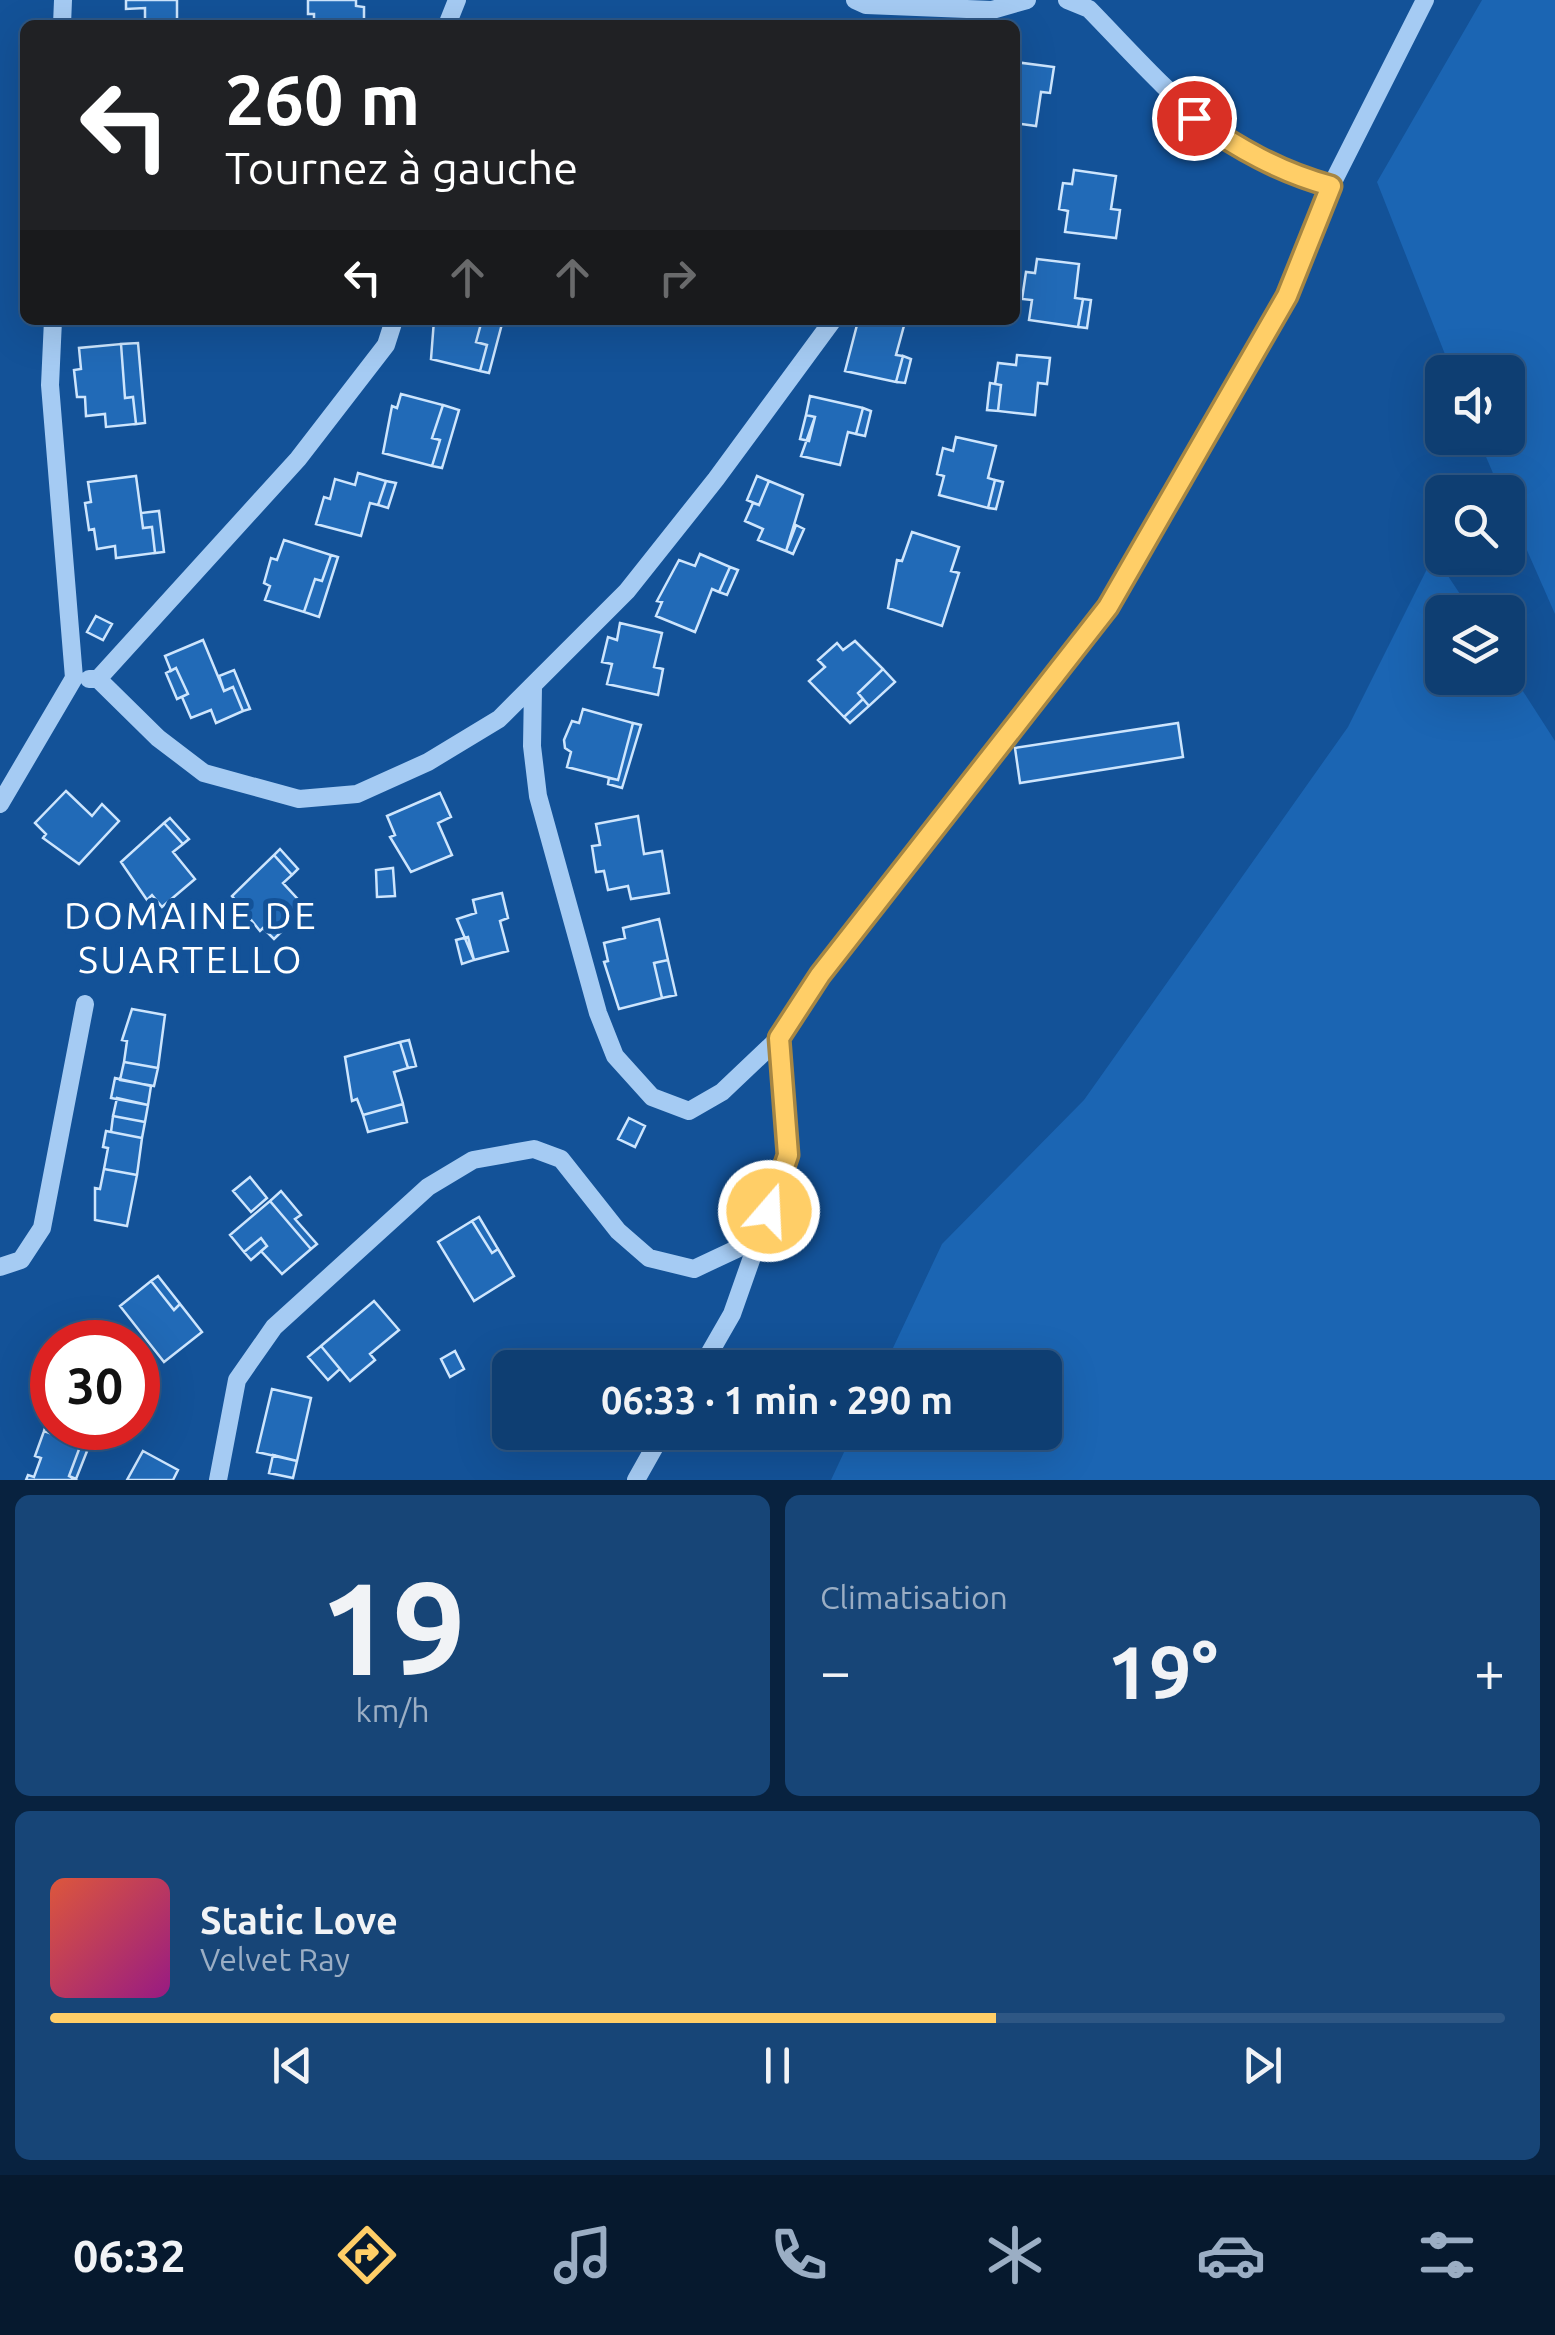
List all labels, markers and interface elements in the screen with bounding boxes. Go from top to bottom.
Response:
icon: left [60,60,190,190]
text: 260 m [225,60,420,138]
pin [1152,76,1237,161]
icon: arrive [1167,91,1222,146]
text: Tournez à gauche [225,142,578,193]
icon: left [335,250,390,305]
icon: ahead [440,250,495,305]
icon: ahead [545,250,600,305]
icon: right [650,250,705,305]
map controls [1425,355,1525,695]
button: sound [1425,355,1525,455]
button: search [1425,475,1525,575]
button: layers [1425,595,1525,695]
district label: DOMAINE DE SUARTELLO [64,894,318,980]
position arrow [717,1159,821,1263]
speed limit sign: 30 [30,1320,160,1450]
text: 06:33 · 1 min · 290 m [601,1379,953,1421]
text: 19 [319,1554,466,1700]
text: Climatisation [820,1579,1008,1615]
text: 19° [1107,1629,1218,1713]
text: − [820,1640,851,1701]
text: + [1474,1640,1505,1701]
text: km/h [356,1692,429,1728]
text: Static Love [200,1899,398,1941]
text: Velvet Ray [200,1941,350,1977]
icon: previous [265,2038,320,2093]
icon: pause [750,2038,805,2093]
icon: next [1235,2038,1290,2093]
icon: directions [332,2220,402,2290]
icon: music [548,2220,618,2290]
icon: phone [764,2220,834,2290]
icon: climate [980,2220,1050,2290]
icon: car [1196,2220,1266,2290]
icon: filters [1412,2220,1482,2290]
text: 06:32 [73,2230,186,2281]

